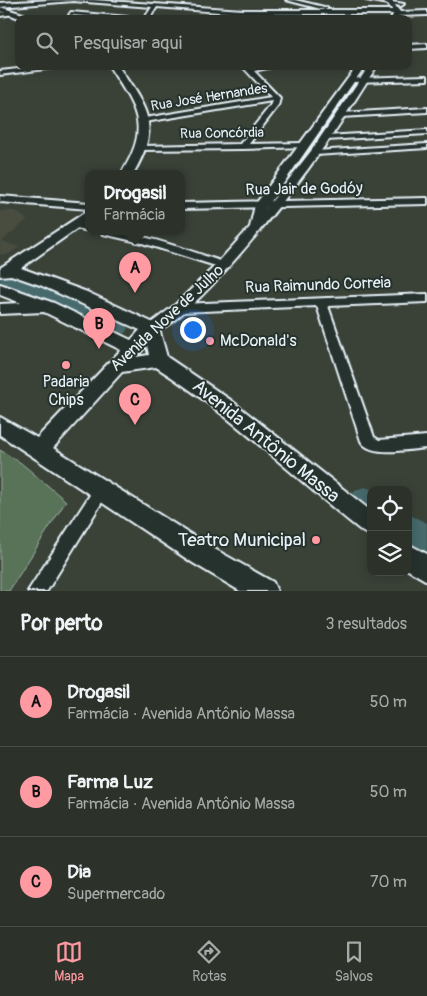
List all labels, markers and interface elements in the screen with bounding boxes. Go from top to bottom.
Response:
search box [15,15,412,70]
icon: search [33,29,61,57]
text: Pesquisar aqui [73,31,182,55]
street label: Rua José Hernandes [149,79,269,115]
street label: Rua Concórdia [180,124,264,142]
popup [85,170,185,235]
street label: Rua Jair de Godóy [245,178,363,200]
text: Drogasil [103,181,167,205]
text: Farmácia [103,205,165,225]
pin: A [119,252,151,293]
street label: Avenida Nove de Julho [106,261,228,375]
street label: Rua Raimundo Correia [245,272,391,298]
pin: B [83,308,115,349]
your location [180,317,206,343]
place label: McDonald's [220,331,297,351]
marker: McDonald's [204,335,216,347]
marker: Padaria Chips [60,359,72,371]
place label: Padaria Chips [43,372,89,410]
street label: Avenida Antônio Massa [187,374,345,508]
pin: C [119,384,151,425]
map controls [367,486,412,576]
button: locate [367,486,412,531]
place label: Teatro Municipal [178,528,306,552]
button: layers [367,531,412,576]
marker: Teatro Municipal [310,534,322,546]
text: Por perto [20,610,102,637]
text: 3 resultados [325,614,407,634]
text: Drogasil [67,680,130,704]
text: A [31,692,41,712]
text: 50 m [370,692,407,712]
text: Farmácia · Avenida Antônio Massa [67,704,295,724]
text: Farma Luz [67,770,153,794]
text: B [31,782,41,802]
text: 50 m [370,782,407,802]
text: Farmácia · Avenida Antônio Massa [67,794,295,814]
text: Dia [67,860,91,884]
text: C [31,872,41,892]
text: 70 m [370,872,407,892]
text: Supermercado [67,884,165,904]
tab: Mapa [54,938,84,985]
tab: Rotas [192,938,226,985]
tab: Salvos [335,938,373,985]

